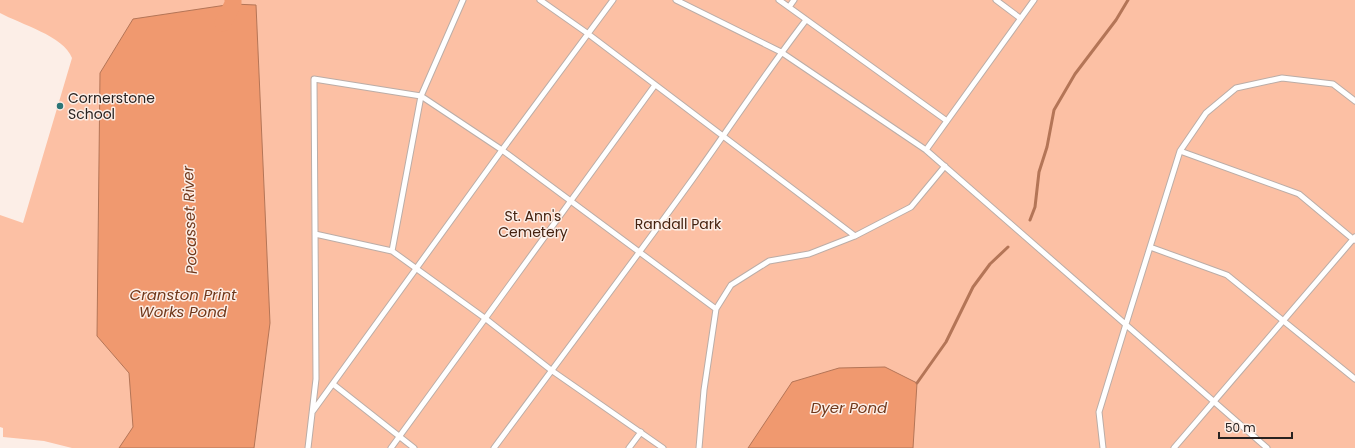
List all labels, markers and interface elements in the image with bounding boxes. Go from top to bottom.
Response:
place label: Cornerstone School [68,88,155,124]
marker: Cornerstone School [55,101,65,111]
water label: Pocasset River [177,165,202,275]
park label: St. Ann's Cemetery [498,206,568,242]
park label: Randall Park [635,214,722,234]
water label: Cranston Print Works Pond [130,284,237,322]
water label: Dyer Pond [811,397,888,418]
scale bar [1219,414,1292,440]
text: 50 m [1225,419,1256,436]

